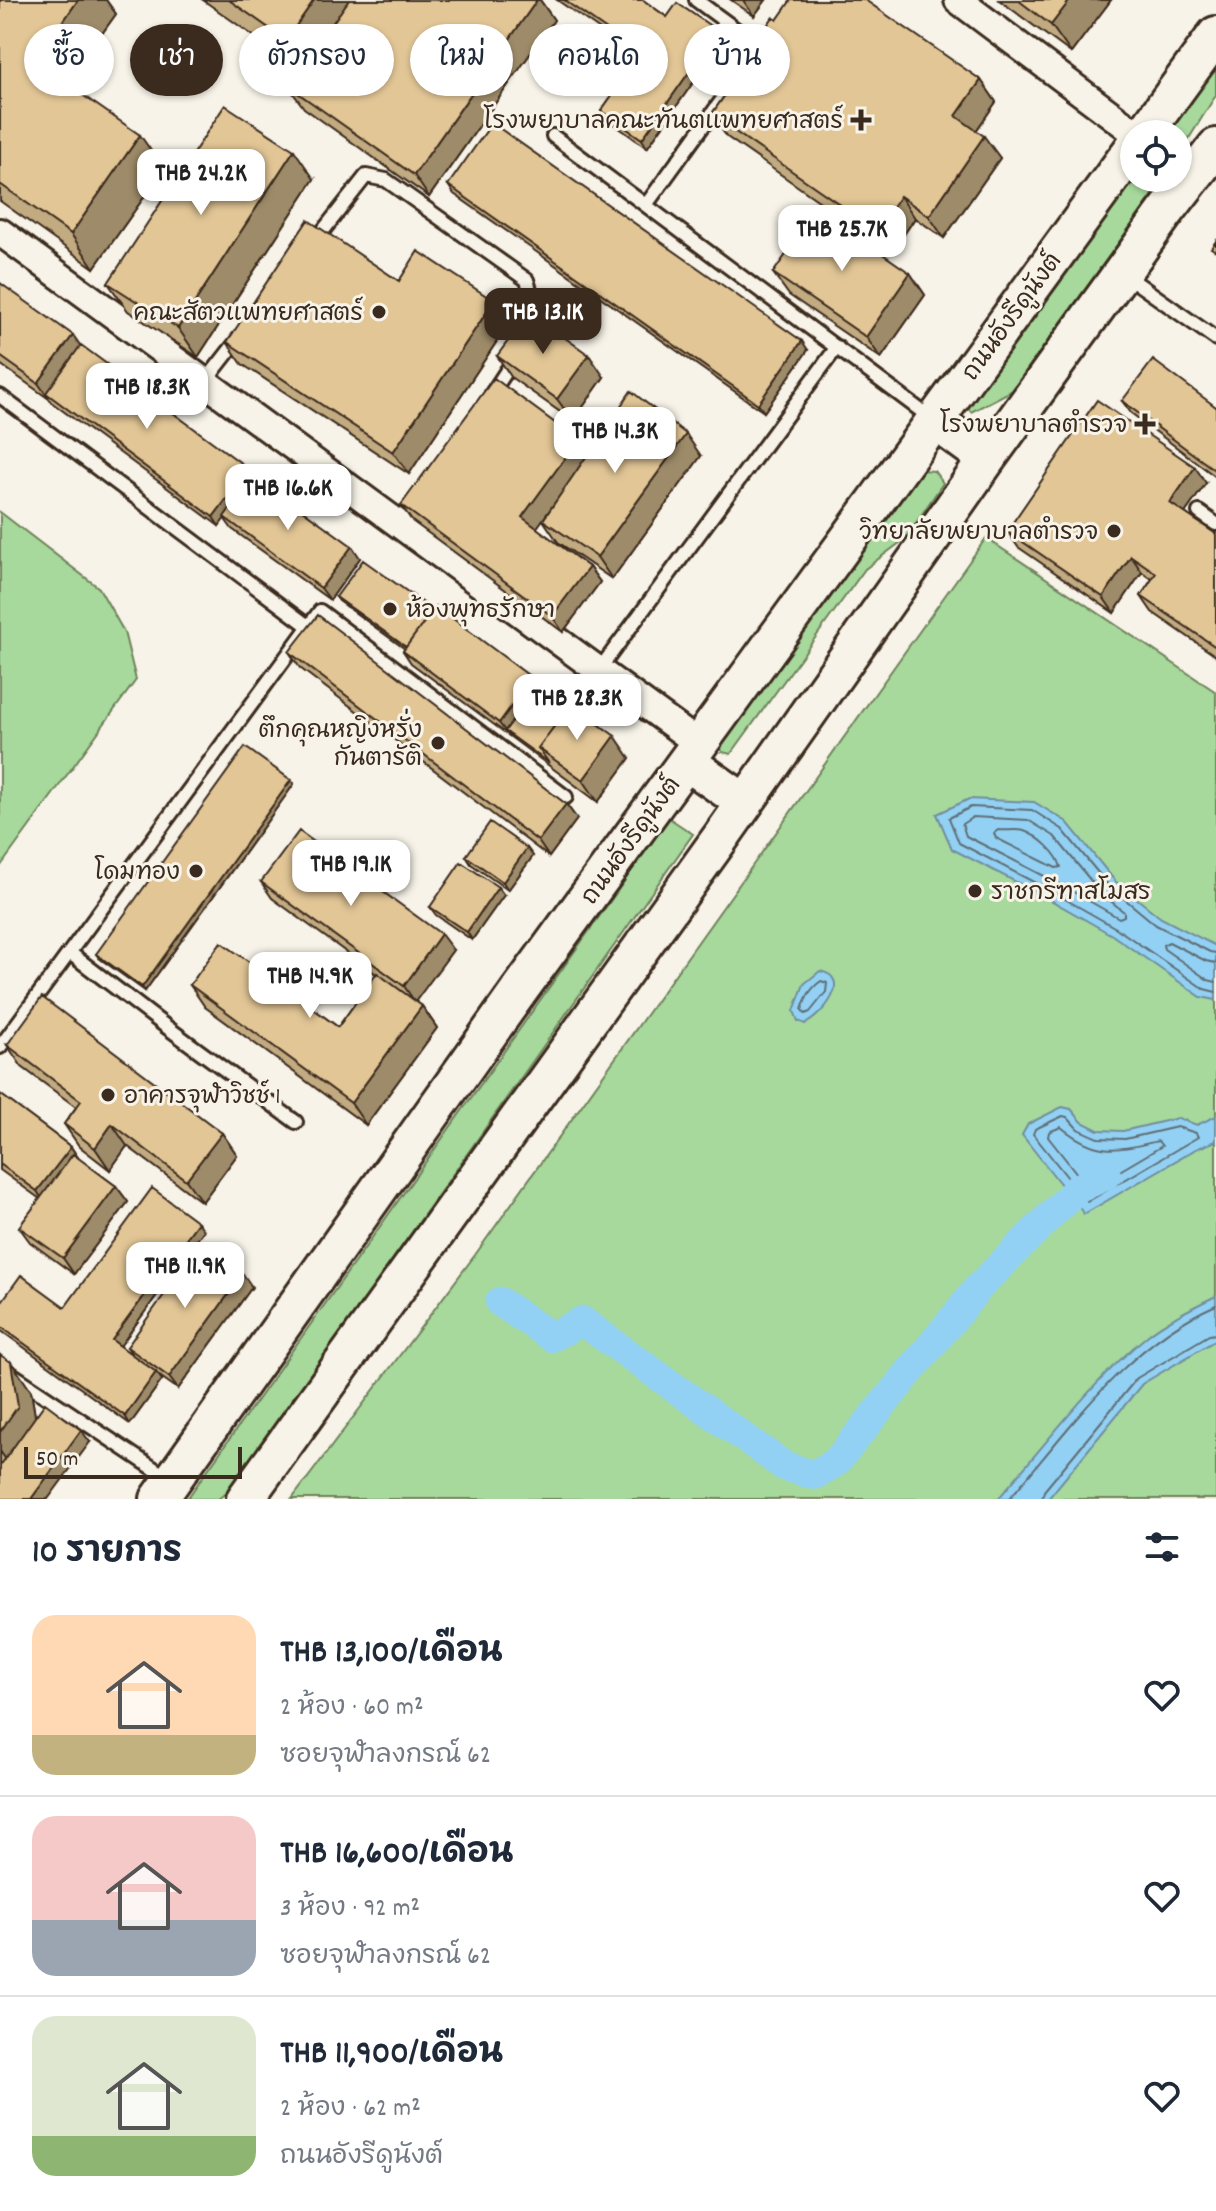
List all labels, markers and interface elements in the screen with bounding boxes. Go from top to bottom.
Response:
chip: ซื้อ [24,24,114,96]
chip: เช่า [130,24,223,96]
chip: ตัวกรอง [239,24,394,96]
chip: ใหม่ [410,24,513,96]
chip: คอนโด [529,24,668,96]
chip: บ้าน [684,24,790,96]
place label: โรงพยาบาลคณะทันตแพทยศาสตร์ [483,104,843,140]
marker: โรงพยาบาลคณะทันตแพทยศาสตร์ [850,109,872,131]
map controls [1120,120,1192,192]
button: locate [1120,120,1192,192]
pin: THB 24.2K [109,149,293,217]
text: THB 24.2K [155,156,247,193]
pin: THB 25.7K [750,205,934,273]
text: THB 25.7K [796,212,888,249]
street label: ถนนอังรีดูนังต์ [954,246,1071,389]
pin: THB 13.1K [451,288,635,356]
text: THB 13.1K [502,295,584,332]
place label: คณะสัตวแพทยศาสตร์ [133,296,363,332]
marker: คณะสัตวแพทยศาสตร์ [370,303,388,321]
pin: THB 18.3K [55,363,239,431]
text: THB 18.3K [104,370,190,407]
pin: THB 14.3K [523,407,707,475]
place label: โรงพยาบาลตำรวจ [940,408,1127,444]
marker: โรงพยาบาลตำรวจ [1134,413,1156,435]
text: THB 14.3K [572,414,658,451]
pin: THB 16.6K [196,464,380,532]
text: THB 16.6K [243,471,333,508]
place label: วิทยาลัยพยาบาลตำรวจ [860,515,1098,551]
marker: วิทยาลัยพยาบาลตำรวจ [1105,522,1123,540]
place label: ห้องพุทธรักษา [406,594,555,629]
marker: ห้องพุทธรักษา [381,600,399,618]
pin: THB 28.3K [485,674,669,742]
text: THB 28.3K [531,681,623,718]
place label: ตึกคุณหญิงหรั่ง กันตารัติ [258,708,422,777]
marker: ตึกคุณหญิงหรั่ง กันตารัติ [429,734,447,752]
street label: ถนนอังรีดูนังต์ [573,770,690,913]
pin: THB 19.1K [259,840,443,908]
text: THB 19.1K [310,847,392,884]
place label: โดมทอง [94,855,180,891]
marker: โดมทอง [187,862,205,880]
place label: ราชกรีฑาสโมสร [991,875,1151,911]
marker: ราชกรีฑาสโมสร [966,882,984,900]
pin: THB 14.9K [218,952,402,1020]
text: THB 14.9K [267,959,353,996]
place label: อาคารจุฬาวิชช์ 1 [124,1079,281,1115]
marker: อาคารจุฬาวิชช์ 1 [99,1086,117,1104]
pin: THB 11.9K [93,1242,277,1310]
text: THB 11.9K [144,1249,226,1286]
scale bar [24,1443,242,1479]
text: 50 m [36,1445,78,1476]
icon: filters [1140,1525,1184,1569]
text: 10 รายการ [32,1530,182,1579]
text: THB 13,100/เดือน [280,1630,503,1679]
icon: home [96,1647,192,1743]
icon: heart [1140,1673,1184,1717]
text: 2 ห้อง · 60 m² [280,1690,423,1727]
text: ซอยจุฬาลงกรณ์ 62 [280,1738,491,1775]
text: THB 16,600/เดือน [280,1831,513,1880]
icon: home [96,1848,192,1944]
icon: heart [1140,1874,1184,1918]
text: 3 ห้อง · 92 m² [280,1891,420,1928]
text: ซอยจุฬาลงกรณ์ 62 [280,1939,491,1976]
text: THB 11,900/เดือน [280,2031,503,2080]
icon: home [96,2048,192,2144]
icon: heart [1140,2074,1184,2118]
text: 2 ห้อง · 62 m² [280,2091,421,2128]
text: ถนนอังรีดูนังต์ [280,2139,443,2176]

